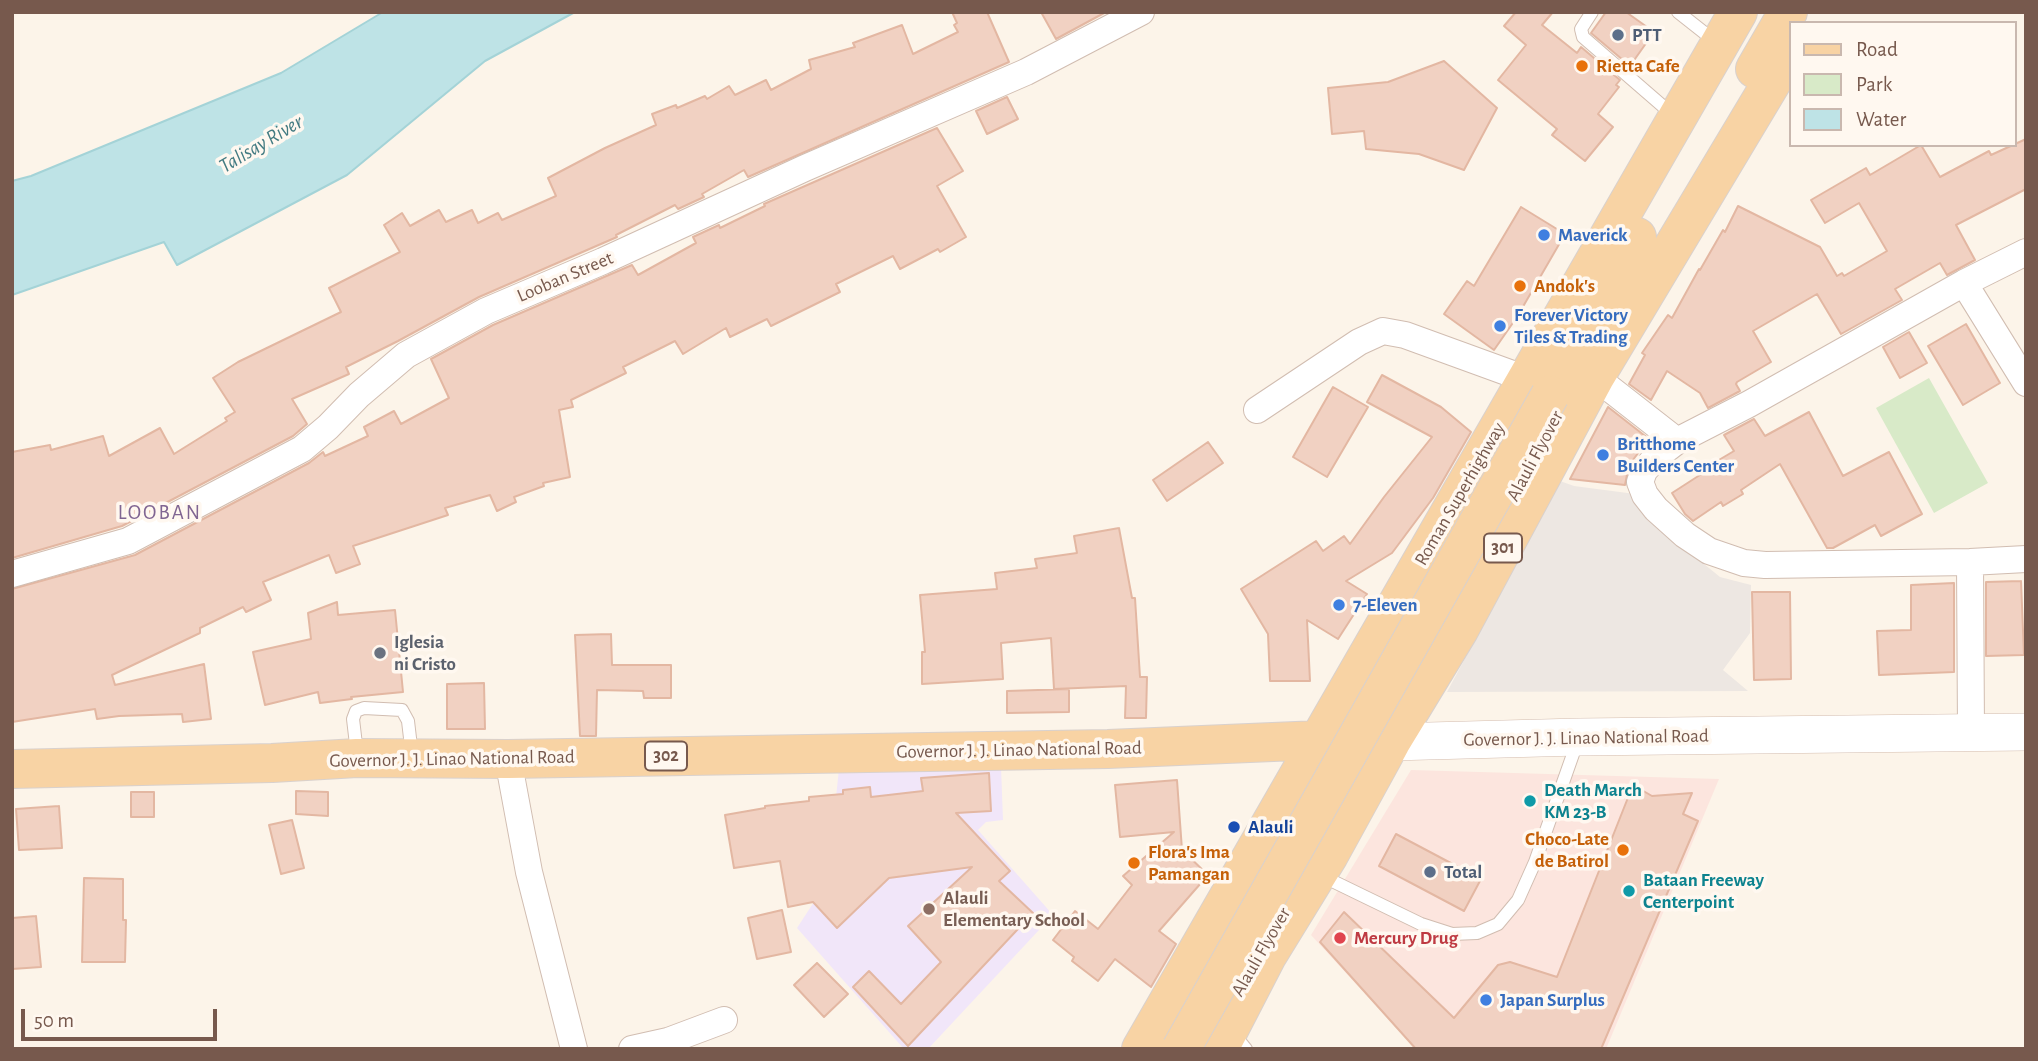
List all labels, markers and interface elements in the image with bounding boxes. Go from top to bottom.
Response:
legend [1790,21,2017,147]
place label: PTT [1632,24,1662,46]
marker: PTT [1610,27,1626,43]
text: Road [1856,39,1898,60]
place label: Rietta Cafe [1596,55,1680,77]
marker: Rietta Cafe [1574,58,1590,74]
text: Park [1856,74,1892,95]
water label: Talisay River [215,109,307,179]
text: Water [1856,109,1906,130]
place label: Maverick [1558,224,1627,246]
marker: Maverick [1536,227,1552,243]
street label: Looban Street [513,247,617,307]
place label: Andok's [1534,275,1595,297]
marker: Andok's [1512,278,1528,294]
place label: Forever Victory Tiles & Trading [1514,304,1628,348]
marker: Forever Victory Tiles & Trading [1492,318,1508,334]
street label: Alauli Flyover [1502,407,1568,505]
street label: Roman Superhighway [1410,418,1510,570]
place label: Britthome Builders Center [1617,433,1734,477]
marker: Britthome Builders Center [1595,447,1611,463]
district label: LOOBAN [119,500,201,526]
road number: 301 [1484,534,1522,562]
place label: 7-Eleven [1353,594,1417,616]
marker: 7-Eleven [1331,597,1347,613]
place label: Iglesia ni Cristo [394,631,456,675]
marker: Iglesia ni Cristo [372,645,388,661]
street label: Governor J. J. Linao National Road [1463,724,1709,752]
street label: Governor J. J. Linao National Road [896,736,1142,764]
road number: 302 [645,742,687,770]
street label: Governor J. J. Linao National Road [329,745,575,773]
place label: Death March KM 23-B [1544,779,1642,823]
marker: Death March KM 23-B [1522,793,1538,809]
place label: Alauli [1248,816,1294,838]
marker: Alauli [1226,819,1242,835]
place label: Choco-Late de Batirol [1525,828,1609,872]
place label: Flora's Ima Pamangan [1148,841,1230,885]
marker: Choco-Late de Batirol [1615,842,1631,858]
marker: Flora's Ima Pamangan [1126,855,1142,871]
place label: Total [1444,861,1482,883]
marker: Total [1422,864,1438,880]
place label: Bataan Freeway Centerpoint [1643,869,1764,913]
marker: Bataan Freeway Centerpoint [1621,883,1637,899]
place label: Alauli Elementary School [943,887,1085,931]
marker: Alauli Elementary School [921,901,937,917]
street label: Alauli Flyover [1226,903,1296,1001]
place label: Mercury Drug [1354,927,1458,949]
marker: Mercury Drug [1332,930,1348,946]
place label: Japan Surplus [1500,989,1605,1011]
marker: Japan Surplus [1478,992,1494,1008]
scale bar [24,995,220,1038]
text: 50 m [34,1010,74,1031]

